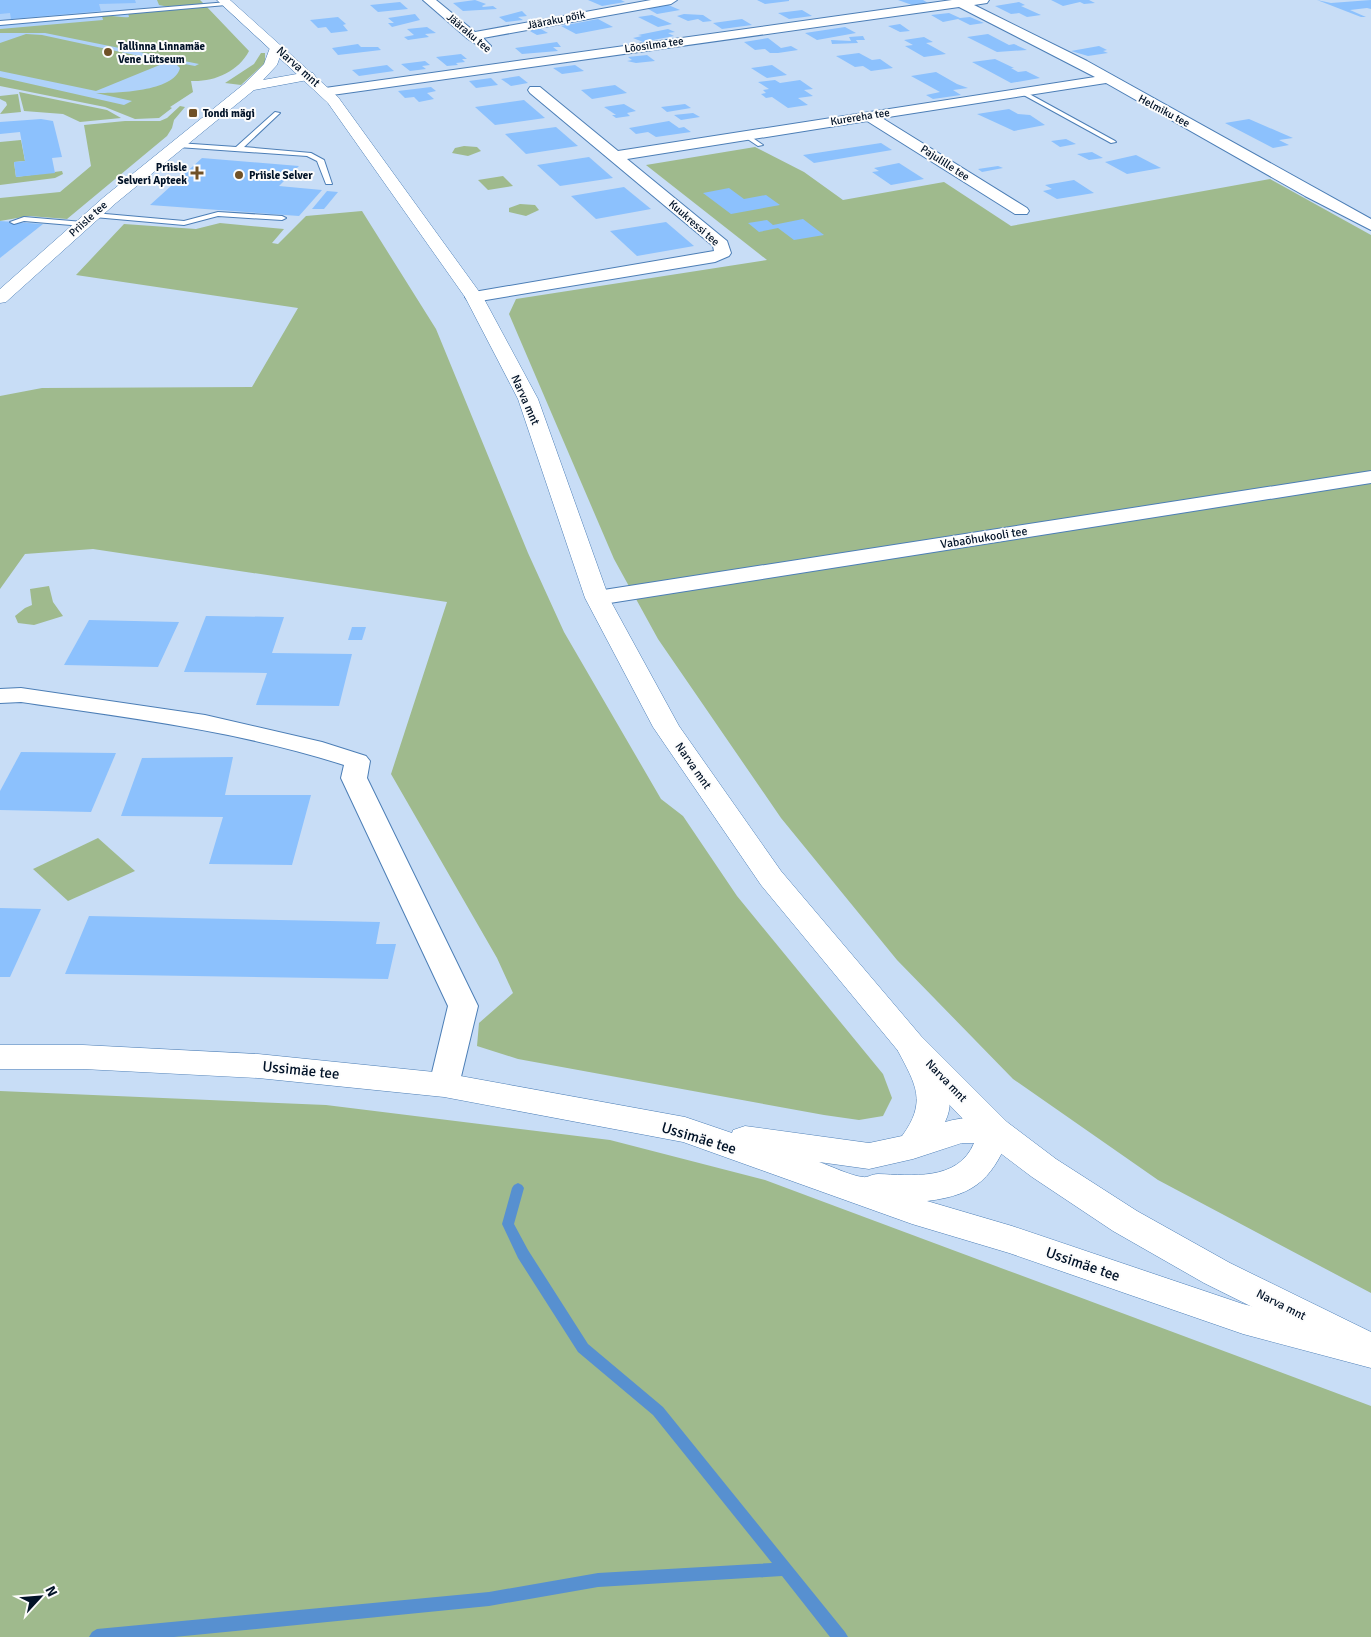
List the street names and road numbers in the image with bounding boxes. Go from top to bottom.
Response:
street label: Jääraku põik [526,8,587,32]
street label: Jääraku tee [444,11,494,55]
street label: Lõosilma tee [624,34,684,56]
street label: Narva mnt [273,44,323,90]
street label: Helmiku tee [1136,92,1192,130]
street label: Kurereha tee [829,106,891,128]
street label: Pajulille tee [918,142,972,184]
street label: Kuukressi tee [666,197,722,249]
street label: Priisle tee [66,198,110,240]
street label: Narva mnt [507,373,543,427]
street label: Vabaõhukooli tee [939,524,1029,552]
street label: Narva mnt [672,740,714,792]
street label: Ussimäe tee [262,1057,340,1083]
street label: Narva mnt [922,1057,970,1105]
street label: Ussimäe tee [659,1118,739,1158]
street label: Ussimäe tee [1044,1243,1122,1285]
street label: Narva mnt [1254,1286,1308,1324]

